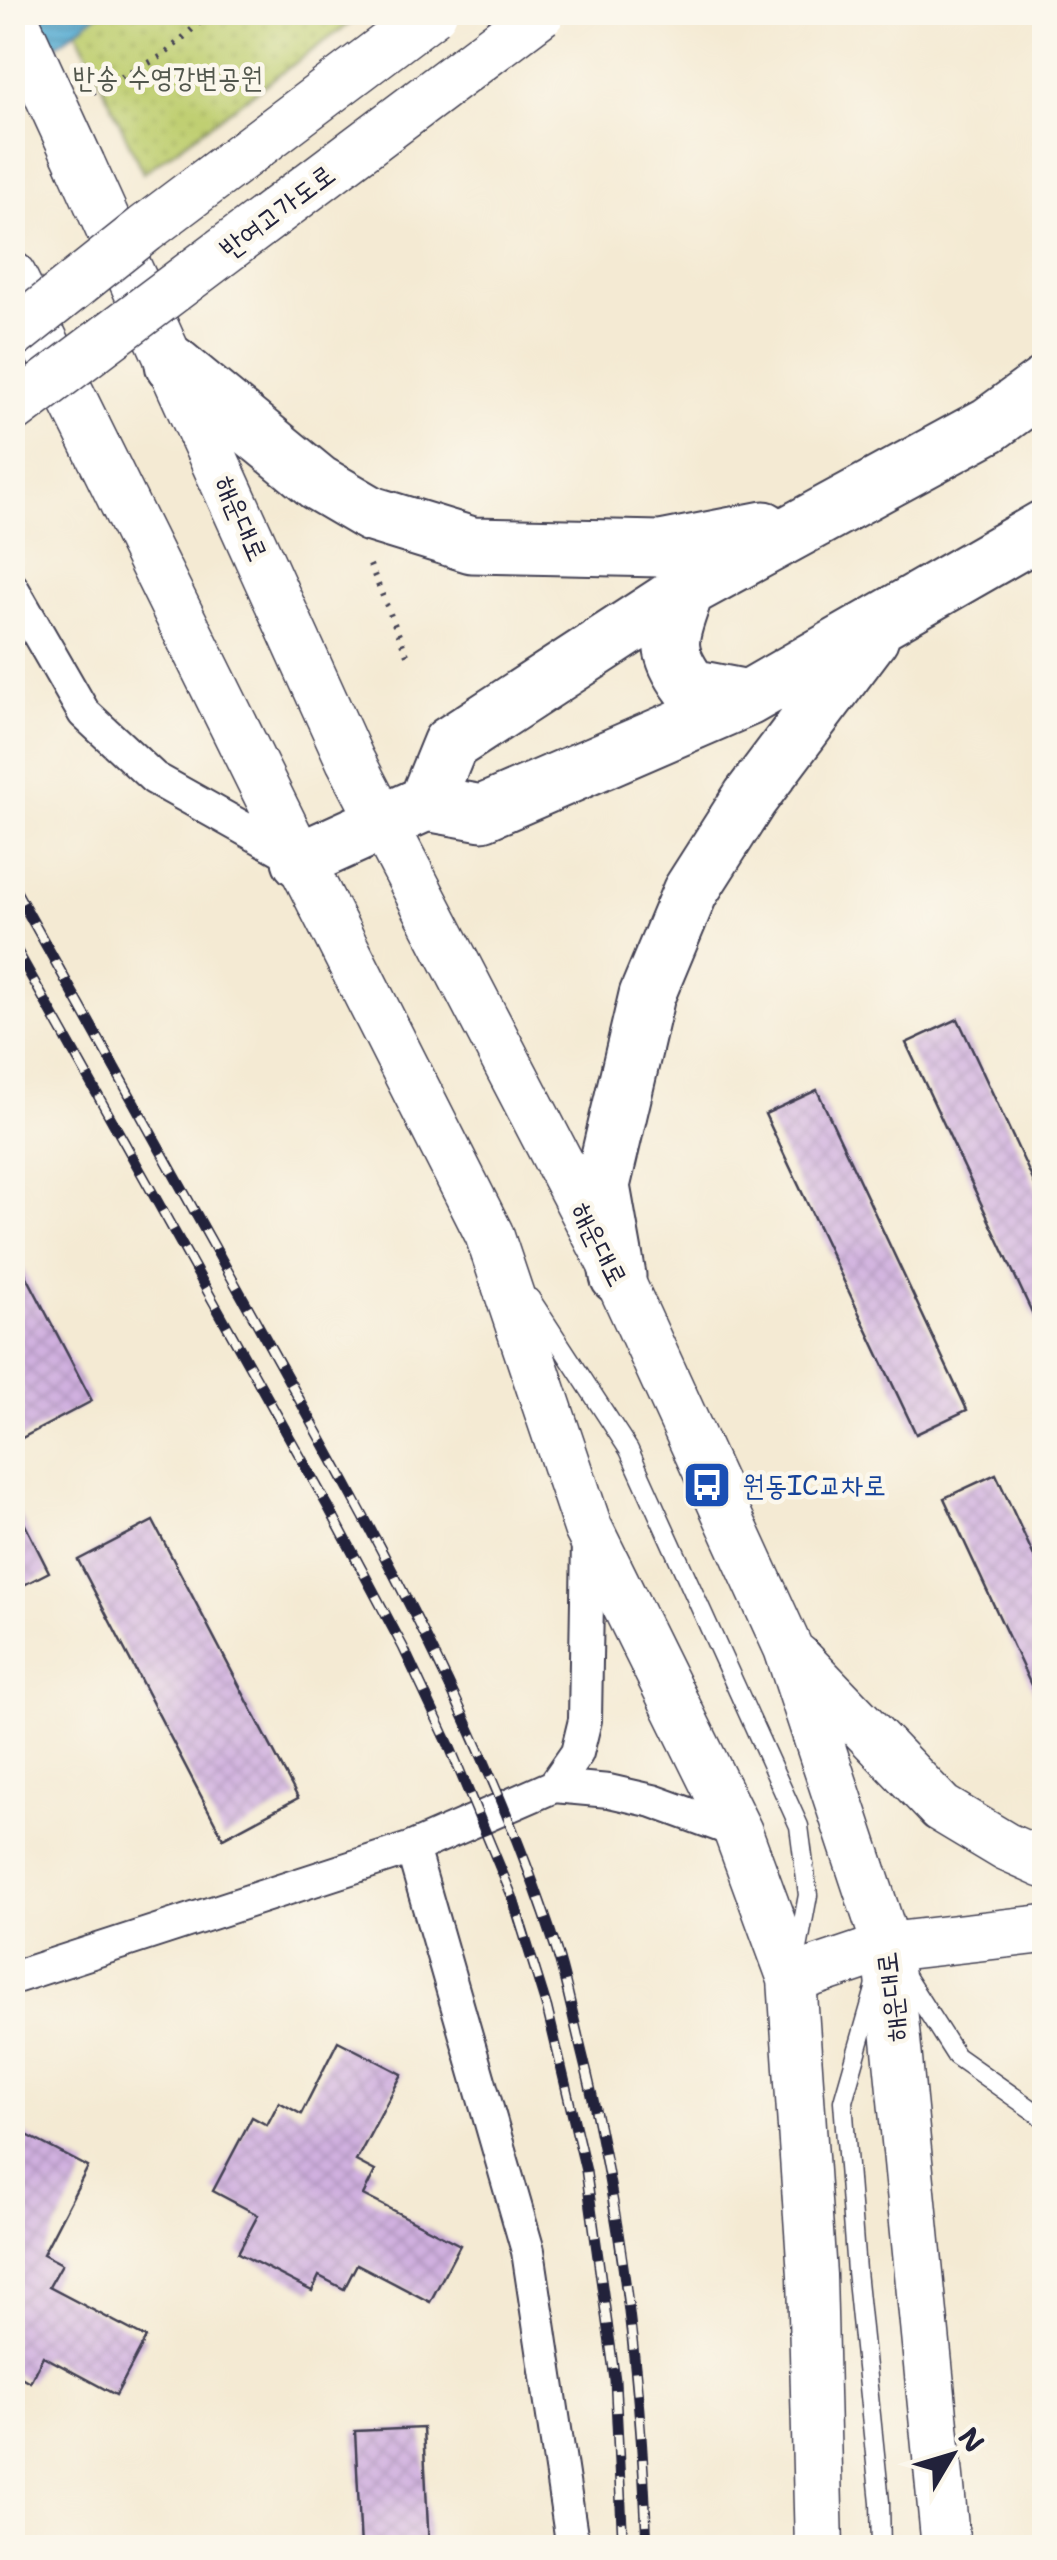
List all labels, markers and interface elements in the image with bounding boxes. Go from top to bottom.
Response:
park label: 반송 수영강변공원 [73,58,263,96]
street label: 반여고가도로 [212,155,342,267]
street label: 해운대로 [206,469,278,567]
street label: 해운대로 [563,1195,637,1293]
bus stop icon: 원동IC교차로 [681,1459,733,1511]
place label: 원동IC교차로 [742,1466,886,1504]
street label: 해운대로 [867,1950,915,2044]
north arrow [902,2405,1002,2505]
text: N [950,2419,994,2460]

